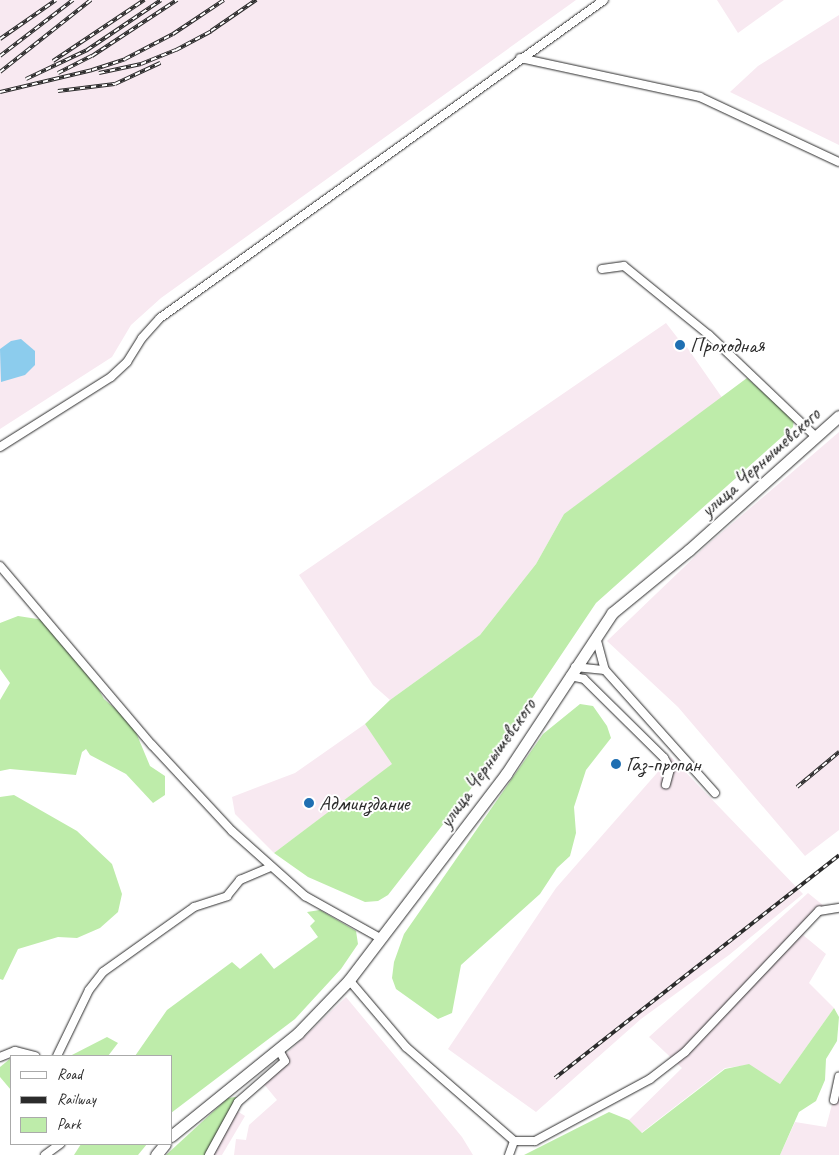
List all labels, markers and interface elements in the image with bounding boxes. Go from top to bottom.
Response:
place label: Проходная [690,332,764,358]
marker: Проходная [674,339,686,351]
street label: улица Чернышевского [695,402,825,522]
street label: улица Чернышевского [433,693,541,833]
place label: Газ-пропан [626,751,701,777]
marker: Газ-пропан [610,758,622,770]
place label: Админздание [319,790,409,816]
marker: Админздание [303,797,315,809]
legend [10,1055,172,1145]
text: Road [57,1065,82,1084]
text: Railway [57,1090,96,1109]
text: Park [57,1115,81,1134]

